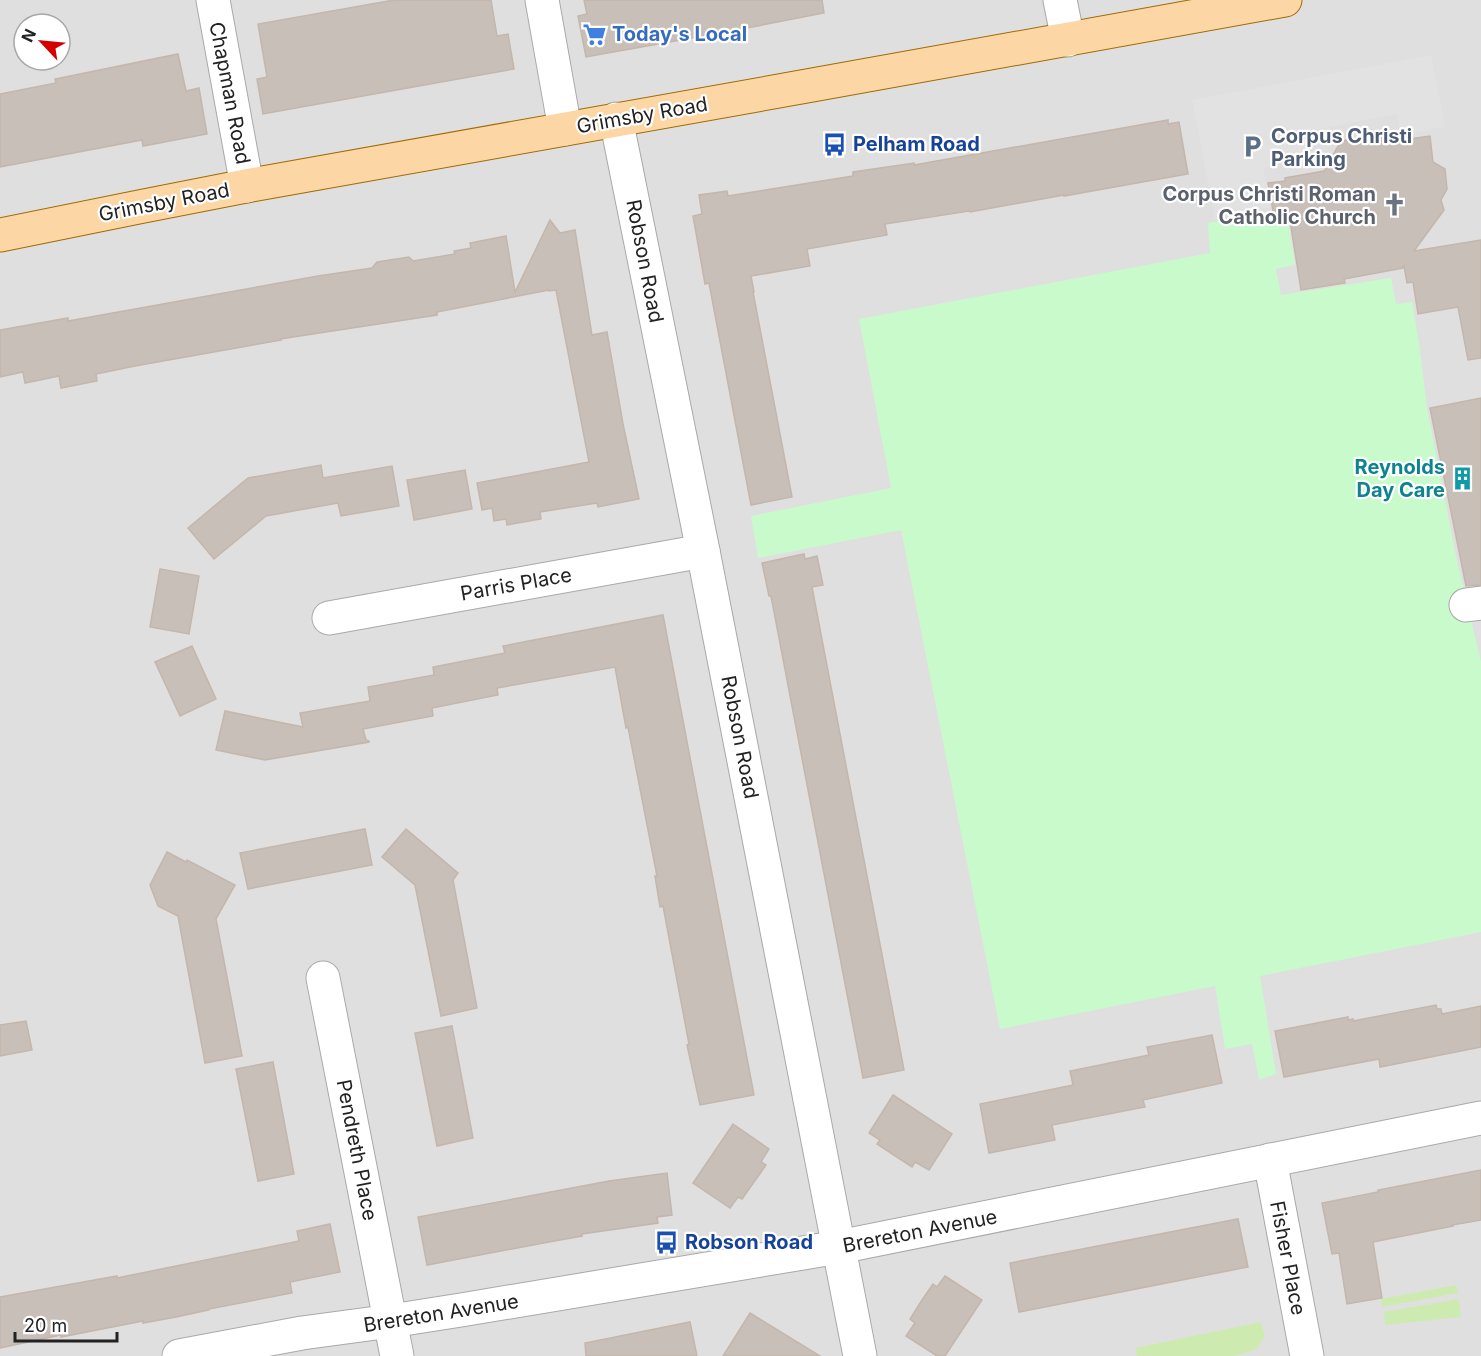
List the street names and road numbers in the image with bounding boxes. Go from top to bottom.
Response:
street label: Chapman Road [204,20,256,166]
street label: Grimsby Road [575,92,709,138]
street label: Grimsby Road [97,178,231,226]
street label: Robson Road [621,197,669,325]
street label: Parris Place [458,562,574,606]
street label: Robson Road [716,673,764,801]
street label: Pendreth Place [332,1077,382,1223]
street label: Fisher Place [1265,1199,1311,1317]
street label: Brereton Avenue [841,1204,999,1258]
street label: Brereton Avenue [362,1289,520,1337]

